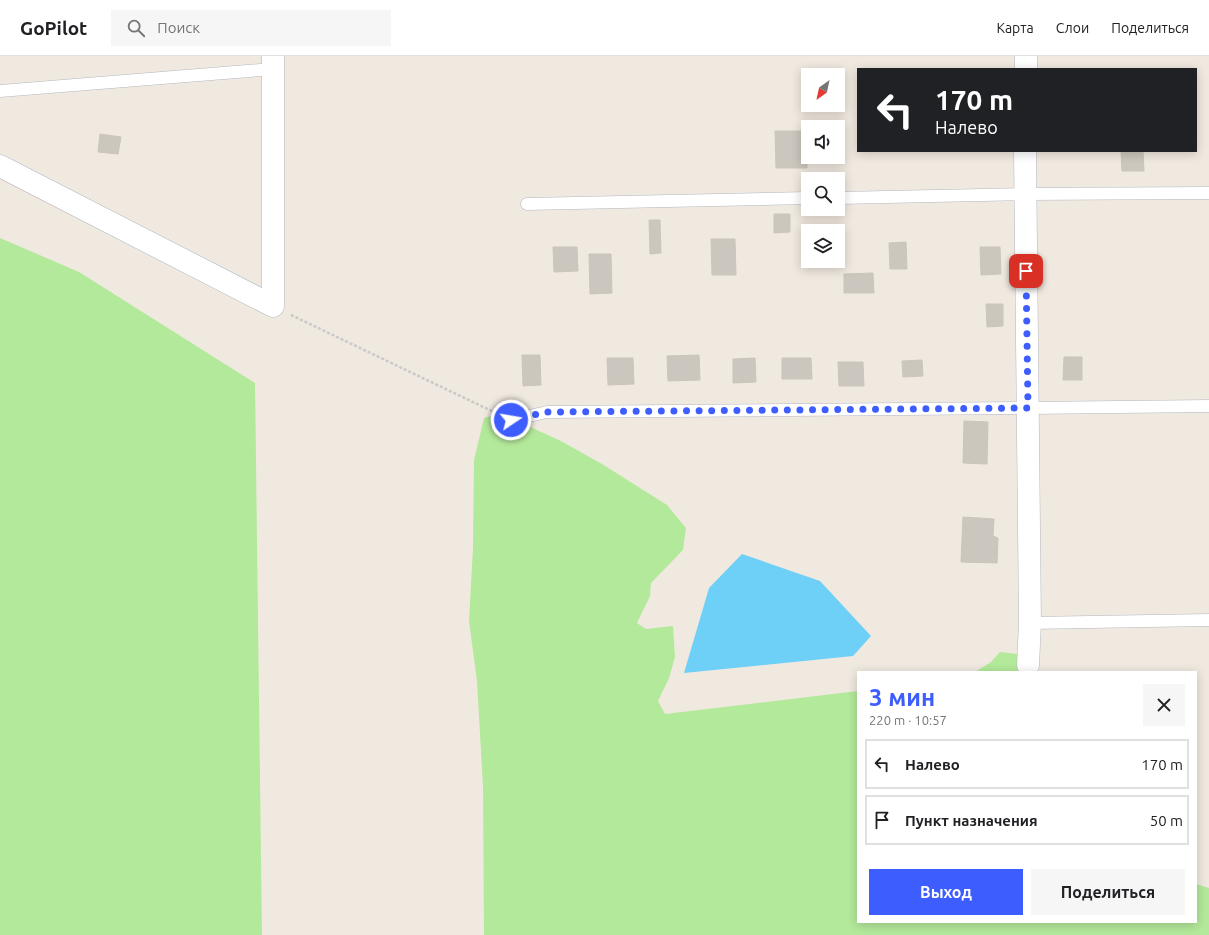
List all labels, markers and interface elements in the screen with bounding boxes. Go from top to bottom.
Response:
search box [111,10,391,46]
text: GoPilot [20,17,87,39]
icon: search [125,17,147,39]
text: Поиск [157,19,200,36]
text: Карта [996,20,1034,36]
text: Слои [1056,20,1089,36]
text: Поделиться [1111,20,1189,36]
north arrow [801,68,845,112]
map controls [801,68,845,268]
icon: left [869,84,921,136]
text: 170 m [935,84,1013,115]
text: Налево [935,117,998,137]
button: sound [801,120,845,164]
button: search [801,172,845,216]
button: layers [801,224,845,268]
pin [1009,254,1043,288]
icon: arrive [1015,260,1037,282]
position arrow [490,399,532,441]
text: 3 мин [869,684,935,711]
button: close [1143,684,1185,726]
text: 220 m · 10:57 [869,713,947,727]
icon: left [871,753,893,775]
text: Налево [905,756,960,773]
text: 170 m [1141,756,1183,773]
icon: arrive [871,809,893,831]
text: Пункт назначения [905,812,1038,829]
text: 50 m [1150,812,1183,829]
button: Выход [869,869,1023,915]
button: Поделиться [1031,869,1185,915]

